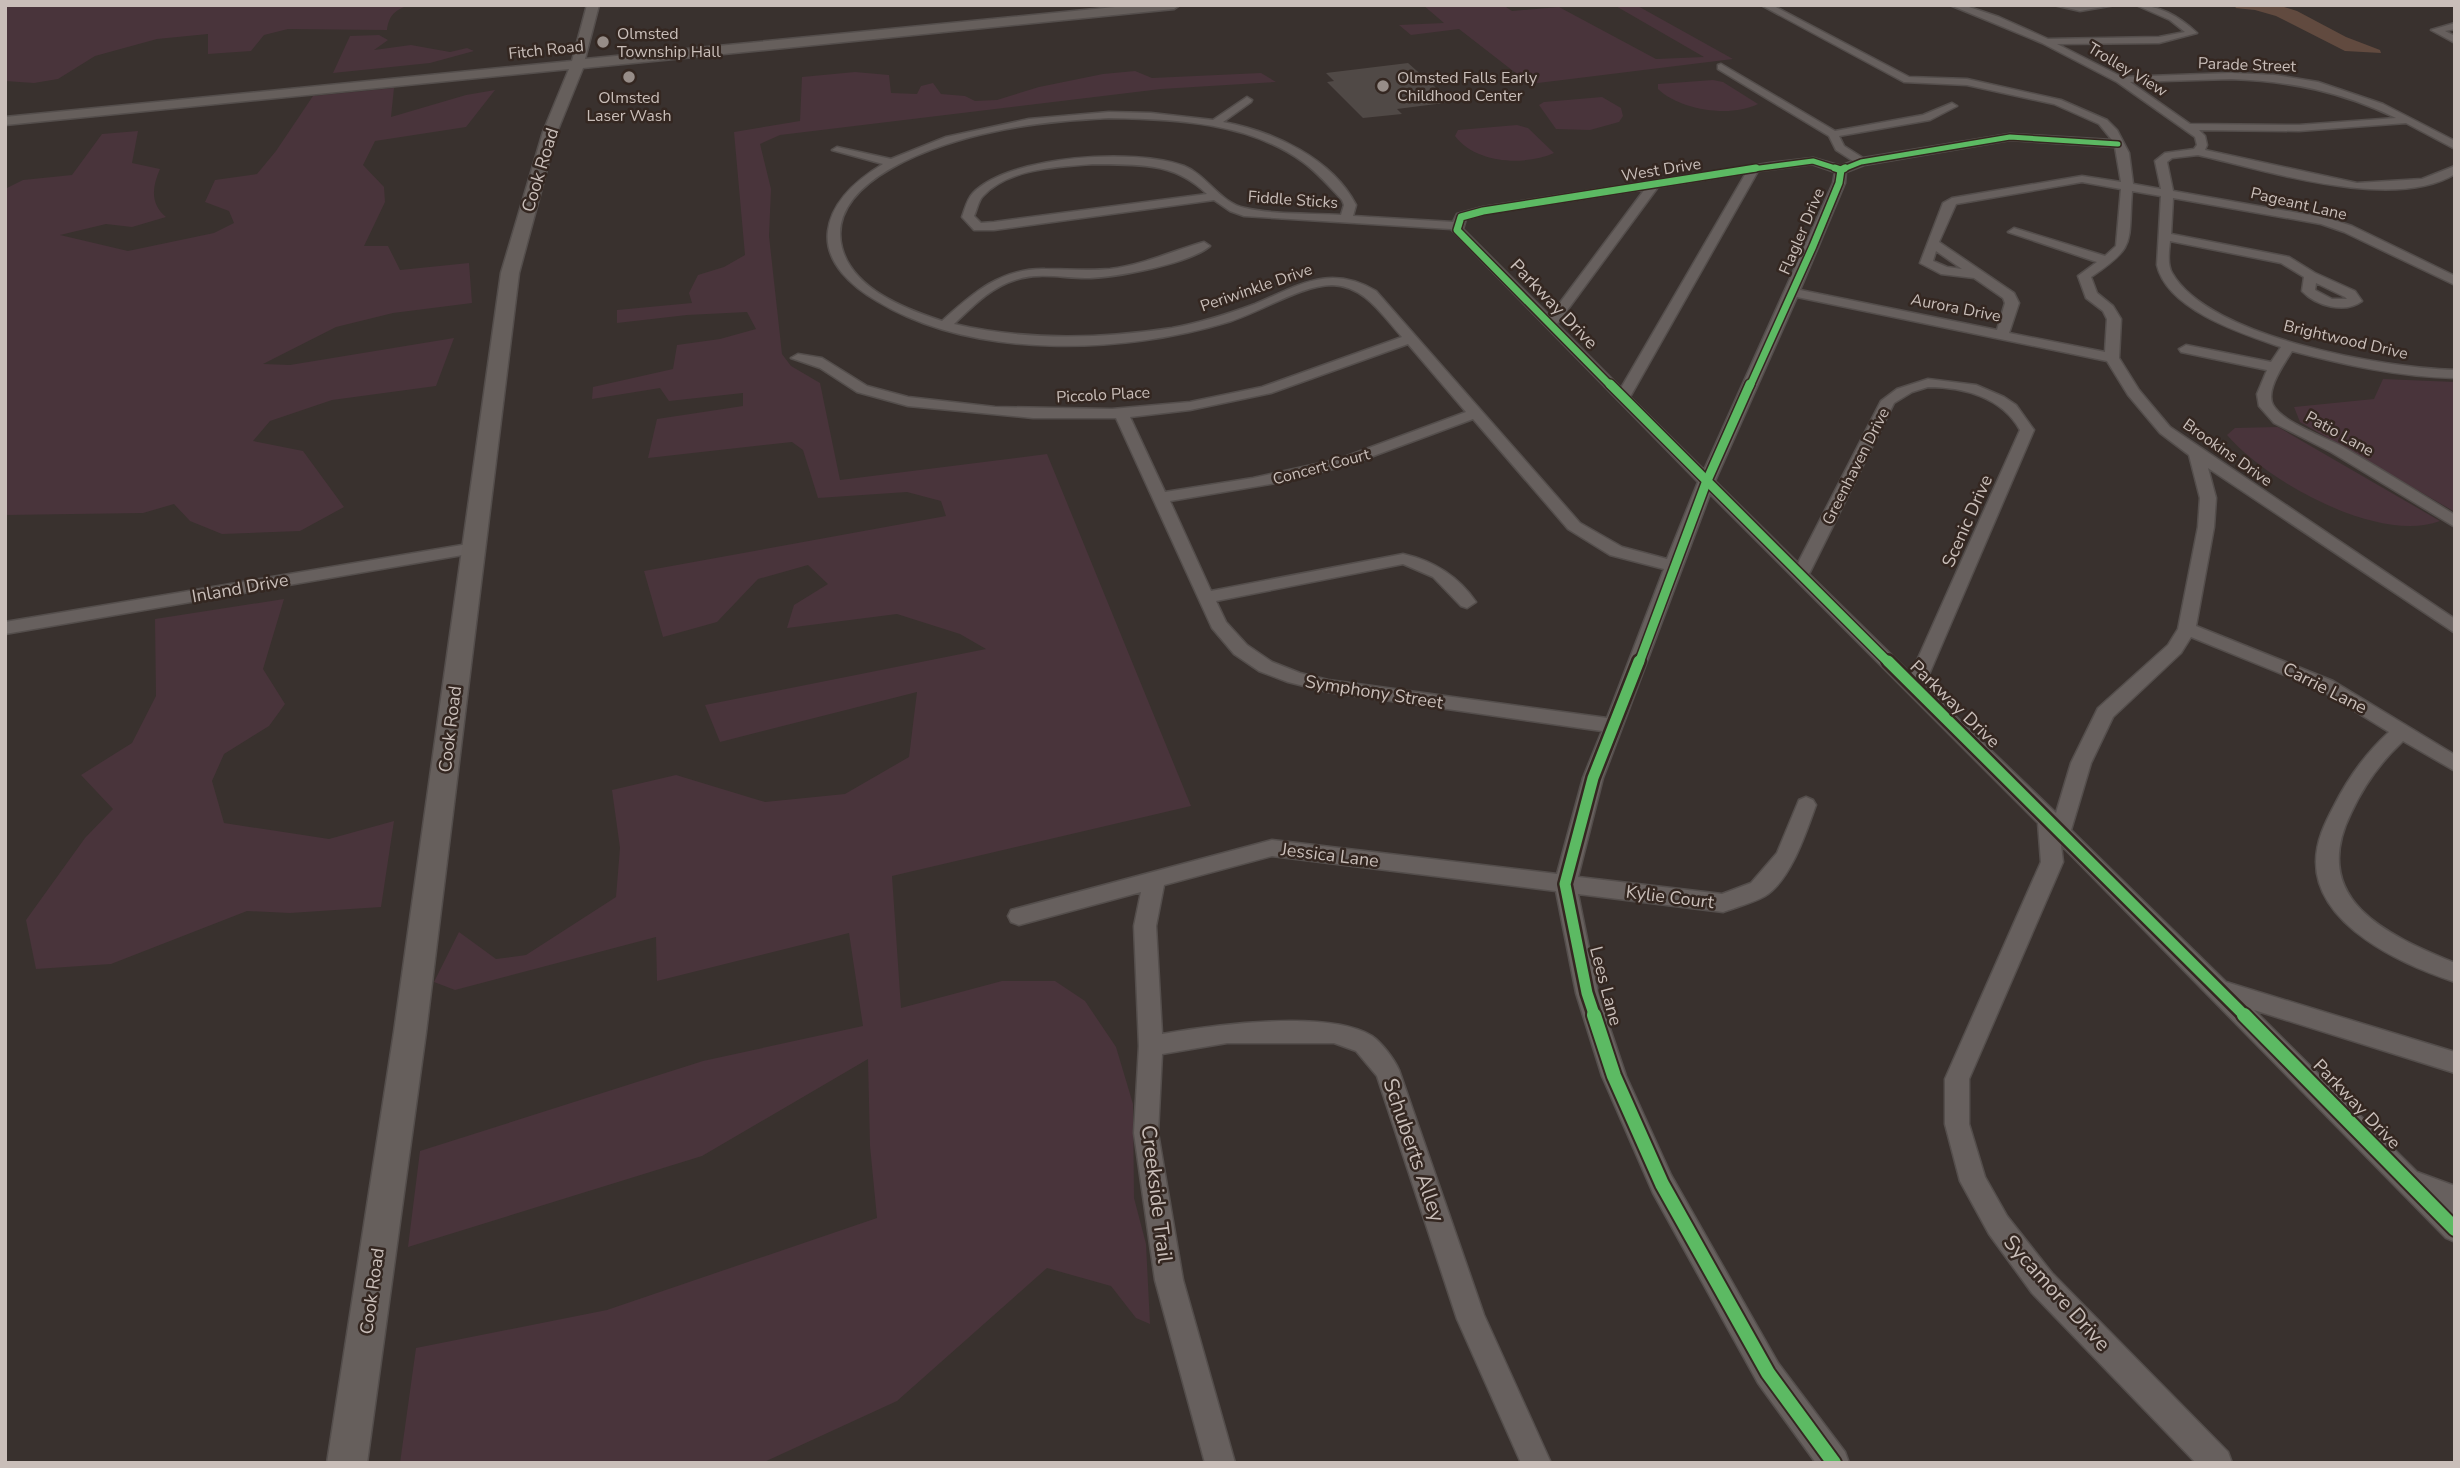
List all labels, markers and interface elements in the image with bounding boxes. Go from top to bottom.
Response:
place label: Olmsted Township Hall [617,23,721,63]
marker: Olmsted Township Hall [595,34,611,50]
street label: Fitch Road [507,35,585,65]
street label: Trolley View [2083,37,2172,103]
street label: Parade Street [2198,52,2297,78]
place label: Olmsted Falls Early Childhood Center [1397,67,1538,107]
marker: Olmsted Laser Wash [621,69,637,85]
marker: Olmsted Falls Early Childhood Center [1375,78,1391,94]
place label: Olmsted Laser Wash [586,87,672,127]
street label: Cook Road [516,125,564,215]
street label: West Drive [1620,153,1703,187]
street label: Pageant Lane [2248,182,2349,226]
street label: Flagler Drive [1774,185,1830,278]
street label: Fiddle Sticks [1247,186,1339,214]
street label: Parkway Drive [1505,254,1603,354]
street label: Periwinkle Drive [1197,258,1315,317]
street label: Aurora Drive [1909,288,2003,327]
street label: Brightwood Drive [2281,315,2410,365]
street label: Piccolo Place [1056,382,1151,408]
street label: Greenhaven Drive [1817,404,1895,529]
street label: Patio Lane [2301,406,2378,462]
street label: Brookins Drive [2178,414,2277,492]
street label: Concert Court [1270,443,1373,490]
street label: Scenic Drive [1936,471,1998,571]
street label: Inland Drive [190,568,290,608]
street label: Parkway Drive [1905,655,2005,753]
street label: Carrie Lane [2279,656,2371,720]
street label: Symphony Street [1303,669,1445,715]
street label: Cook Road [433,684,467,774]
street label: Jessica Lane [1279,837,1380,873]
street label: Kylie Court [1625,880,1716,914]
street label: Lees Lane [1584,944,1628,1028]
street label: Parkway Drive [2308,1054,2406,1154]
street label: Schuberts Alley [1376,1074,1452,1226]
street label: Creekside Trail [1135,1123,1179,1265]
street label: Sycamore Drive [1997,1229,2117,1357]
street label: Cook Road [354,1246,390,1336]

